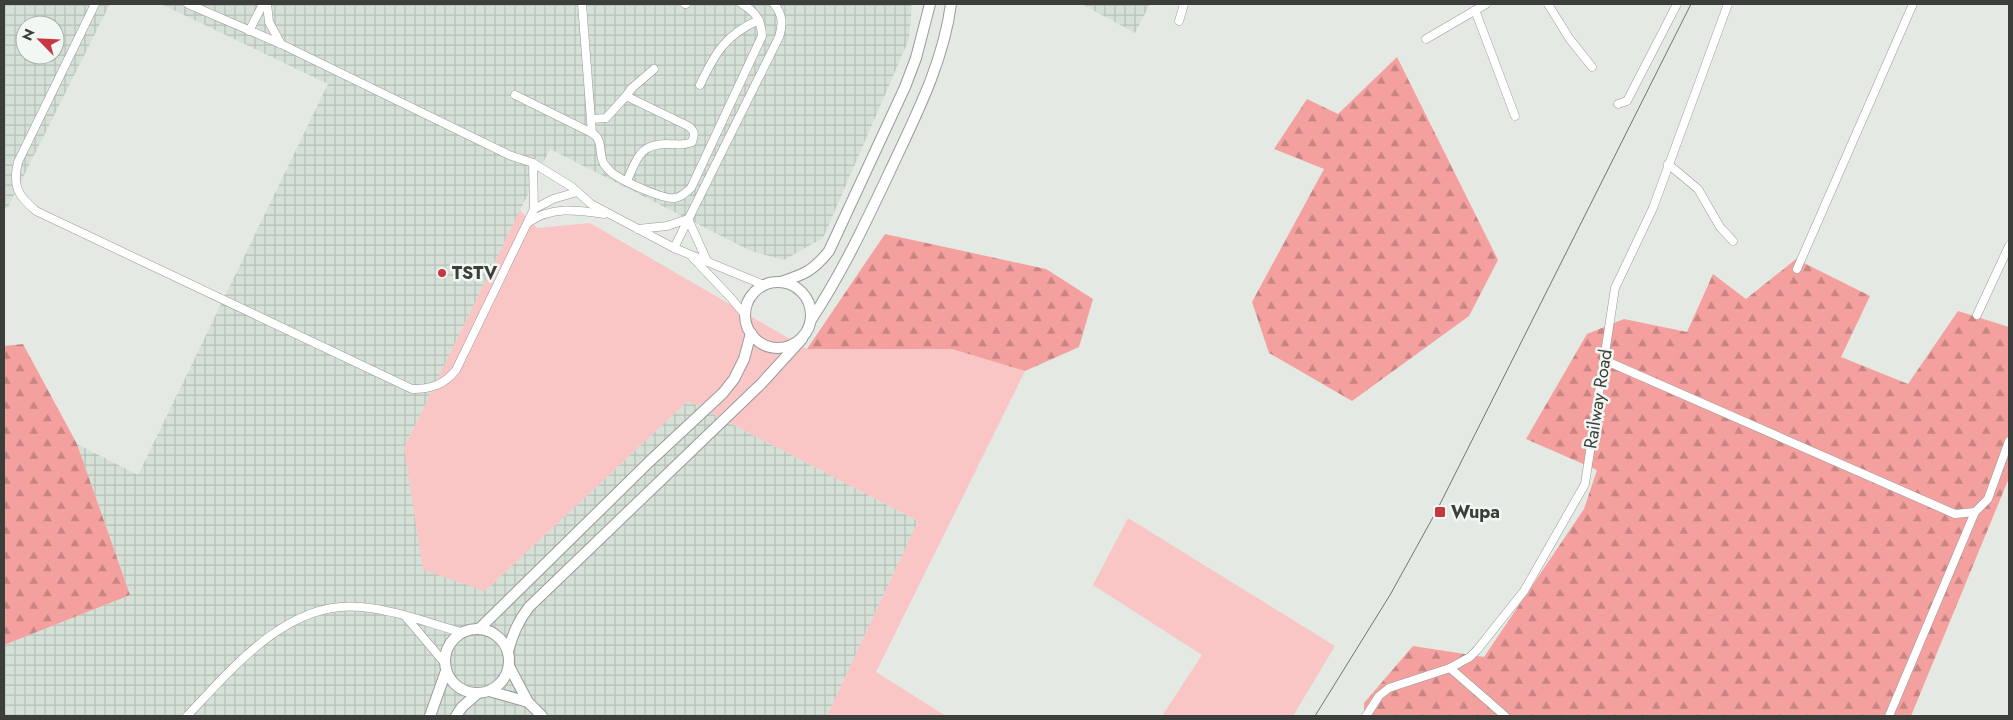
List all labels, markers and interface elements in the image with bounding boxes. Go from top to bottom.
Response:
north arrow [15,15,65,65]
text: N [17,26,40,44]
place label: TSTV [452,260,498,286]
marker: TSTV [436,267,448,279]
street label: Railway Road [1577,347,1619,451]
place label: Wupa [1451,499,1500,525]
marker: Wupa [1433,505,1447,519]

